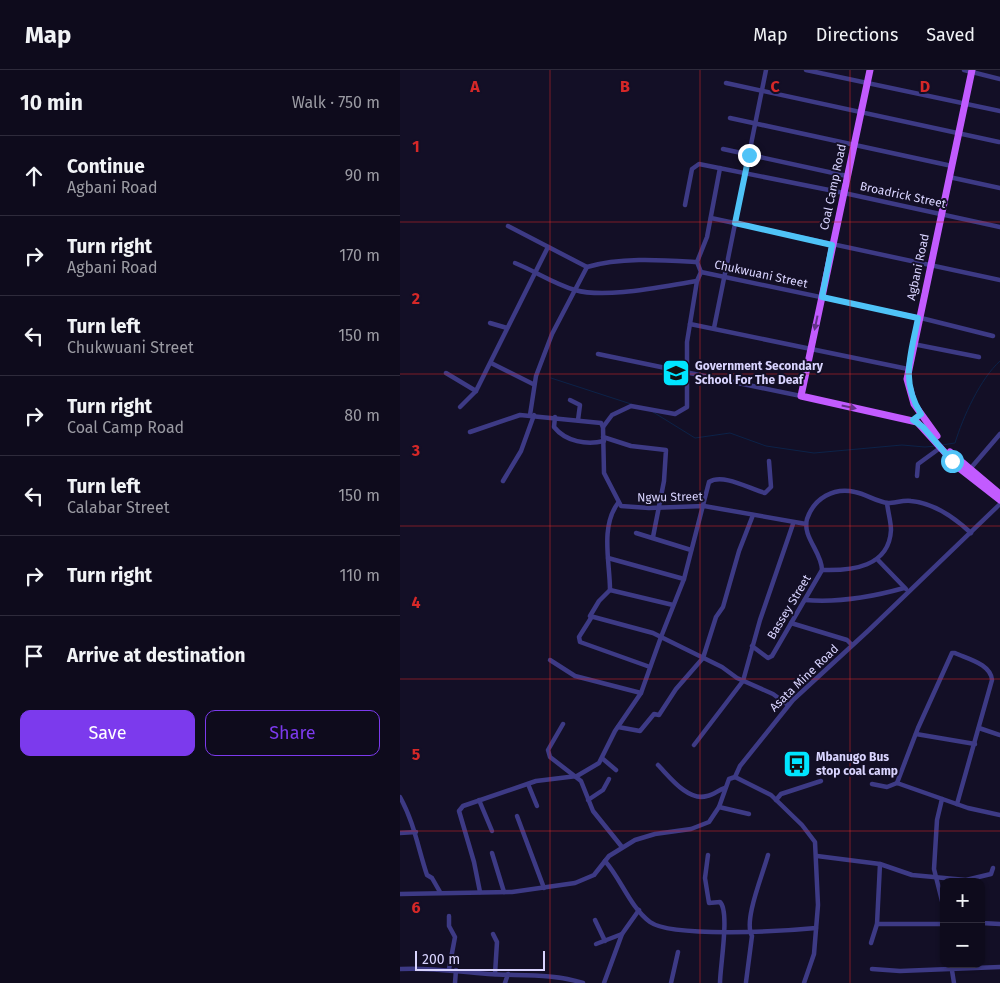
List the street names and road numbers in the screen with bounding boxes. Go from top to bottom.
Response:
street label: Coal Camp Road [817,143,849,231]
street label: Broadrick Street [859,179,948,211]
street label: Agbani Road [904,232,932,302]
street label: Chukwuani Street [713,257,810,291]
street label: Ngwu Street [637,489,704,505]
street label: Bassey Street [764,572,814,642]
street label: Asata Mine Road [767,642,841,714]

